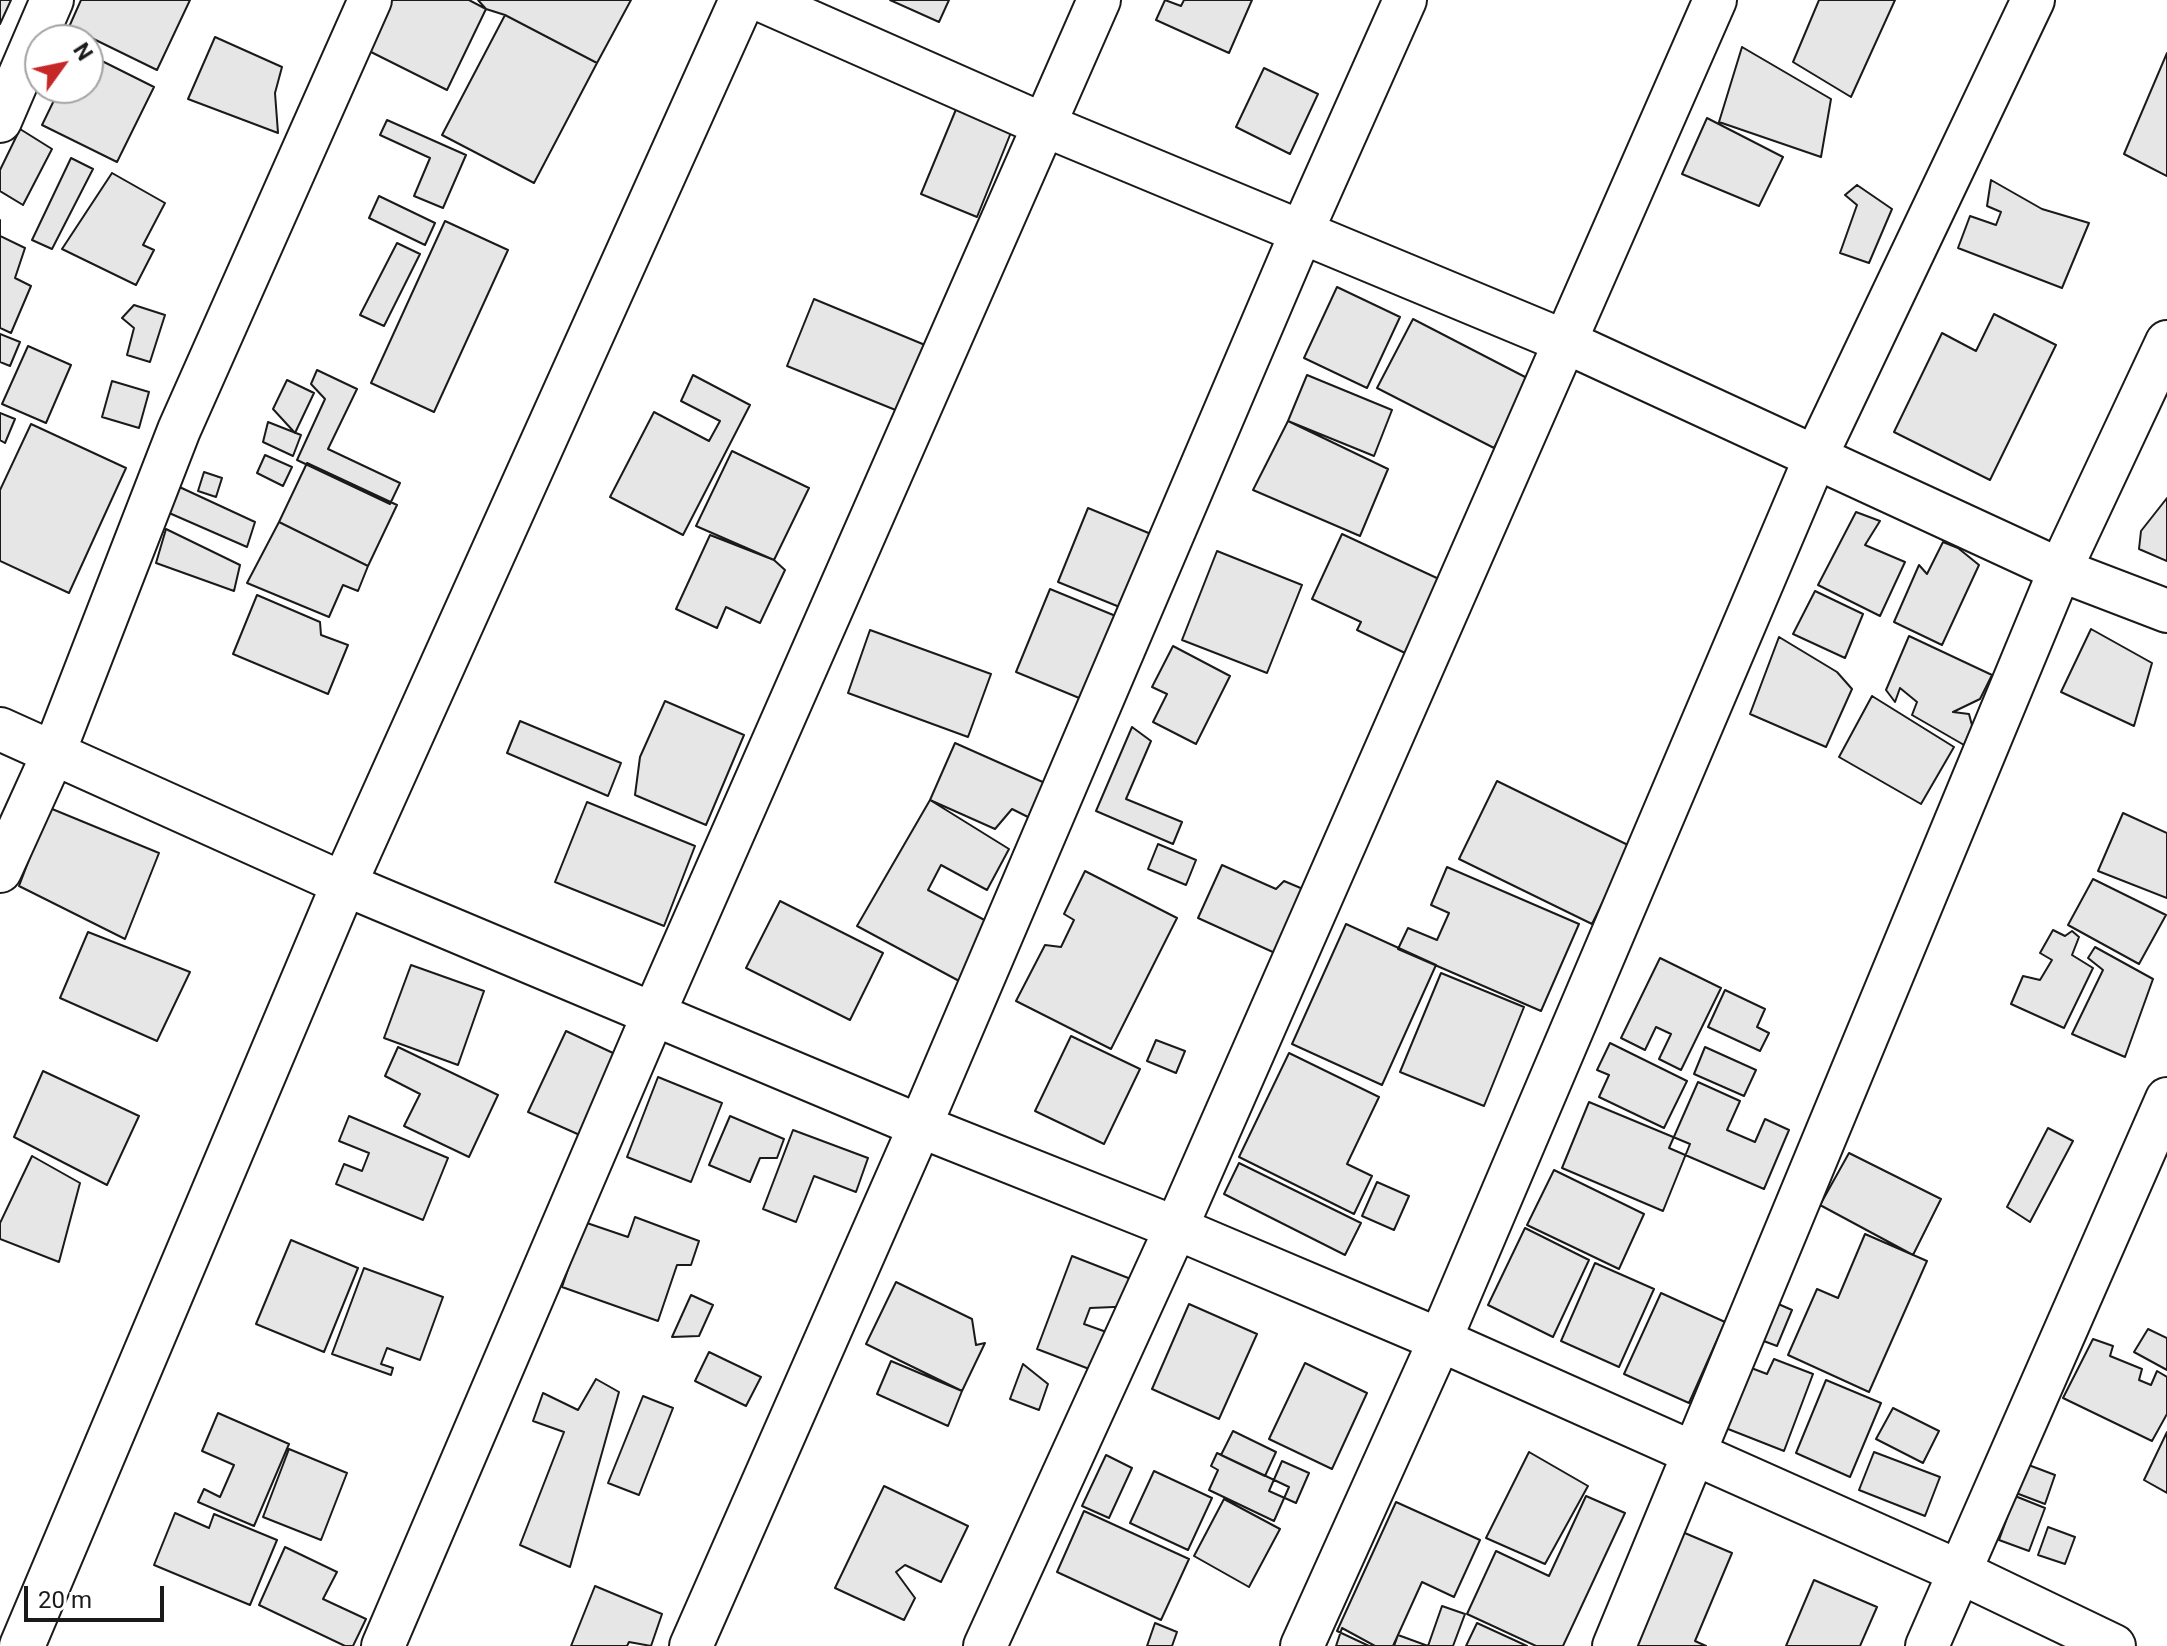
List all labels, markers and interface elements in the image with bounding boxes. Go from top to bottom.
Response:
north arrow [24,24,104,104]
text: N [68,38,98,65]
scale bar [28,1570,168,1620]
text: 20 m [38,1586,92,1614]

